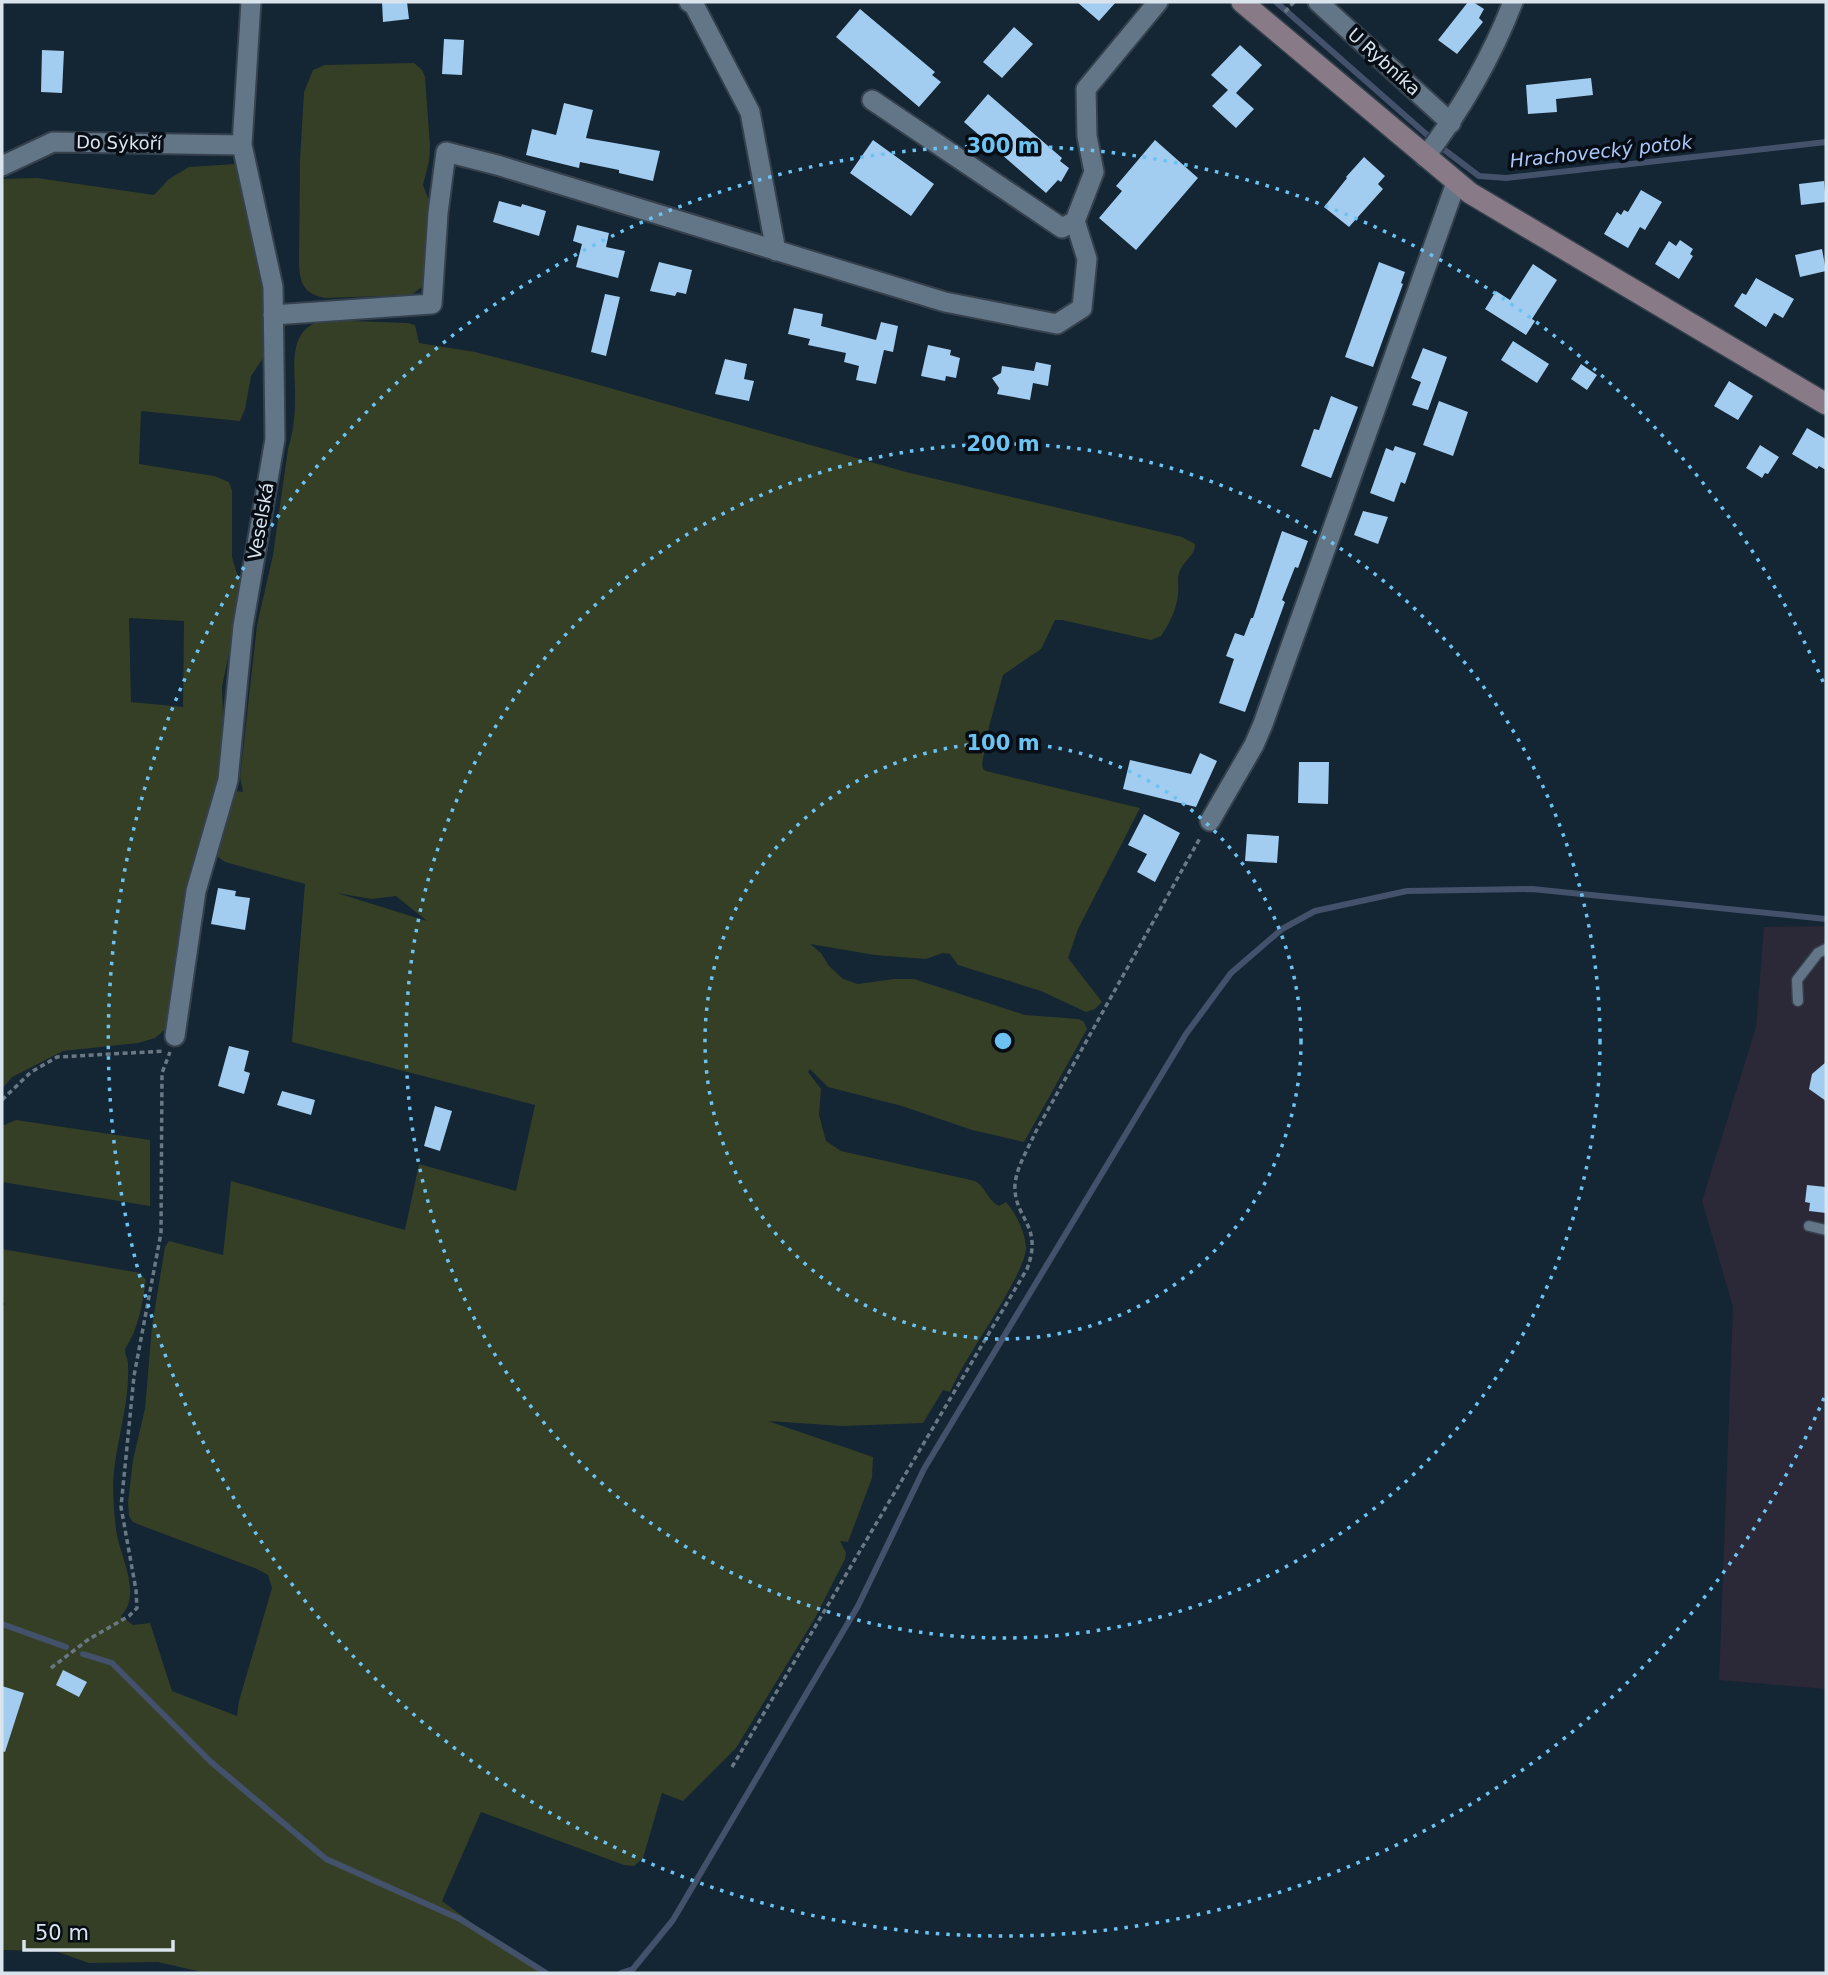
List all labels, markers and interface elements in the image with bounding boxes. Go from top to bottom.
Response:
street label: U Rybníka [1344,24,1425,100]
water label: Hrachovecký potok [1509,130,1694,172]
street label: Do Sýkoří [76,131,163,154]
text: 300 m [966,134,1040,158]
text: 200 m [966,432,1040,456]
street label: Veselská [243,481,278,561]
text: 100 m [966,731,1040,755]
centre of rings [991,1029,1015,1053]
scale bar [24,1909,173,1953]
text: 50 m [35,1921,89,1945]

